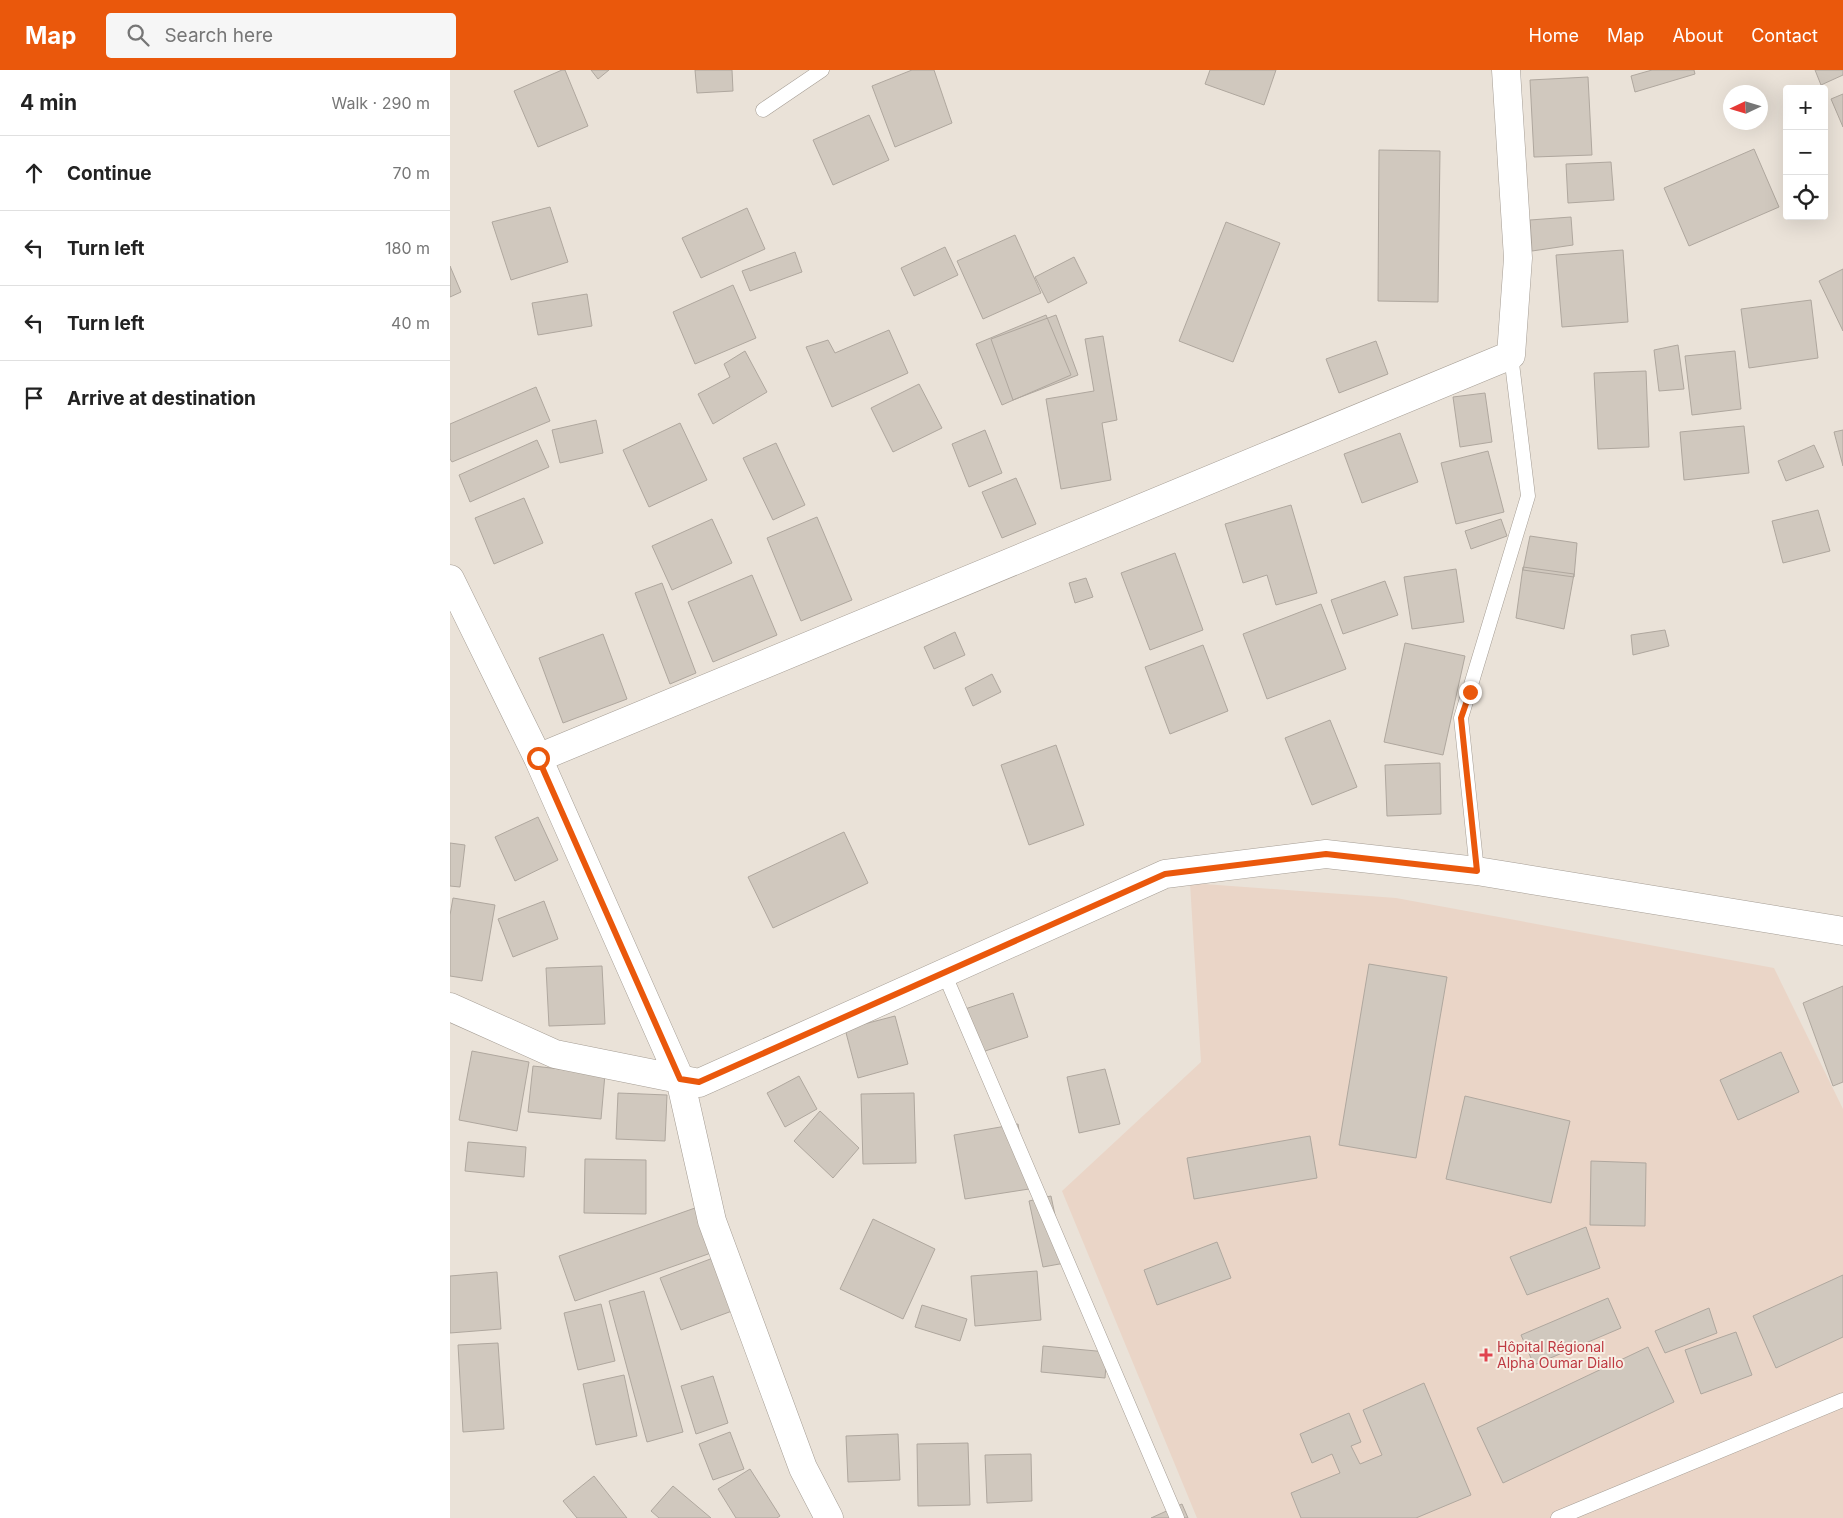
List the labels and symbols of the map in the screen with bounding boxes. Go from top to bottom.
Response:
north arrow [1723,85,1768,130]
route end [1459,681,1482,704]
route start [527,747,550,770]
place label: Hôpital Régional Alpha Oumar Diallo [1497,1338,1624,1371]
marker: Hôpital Régional Alpha Oumar Diallo [1479,1348,1493,1362]

